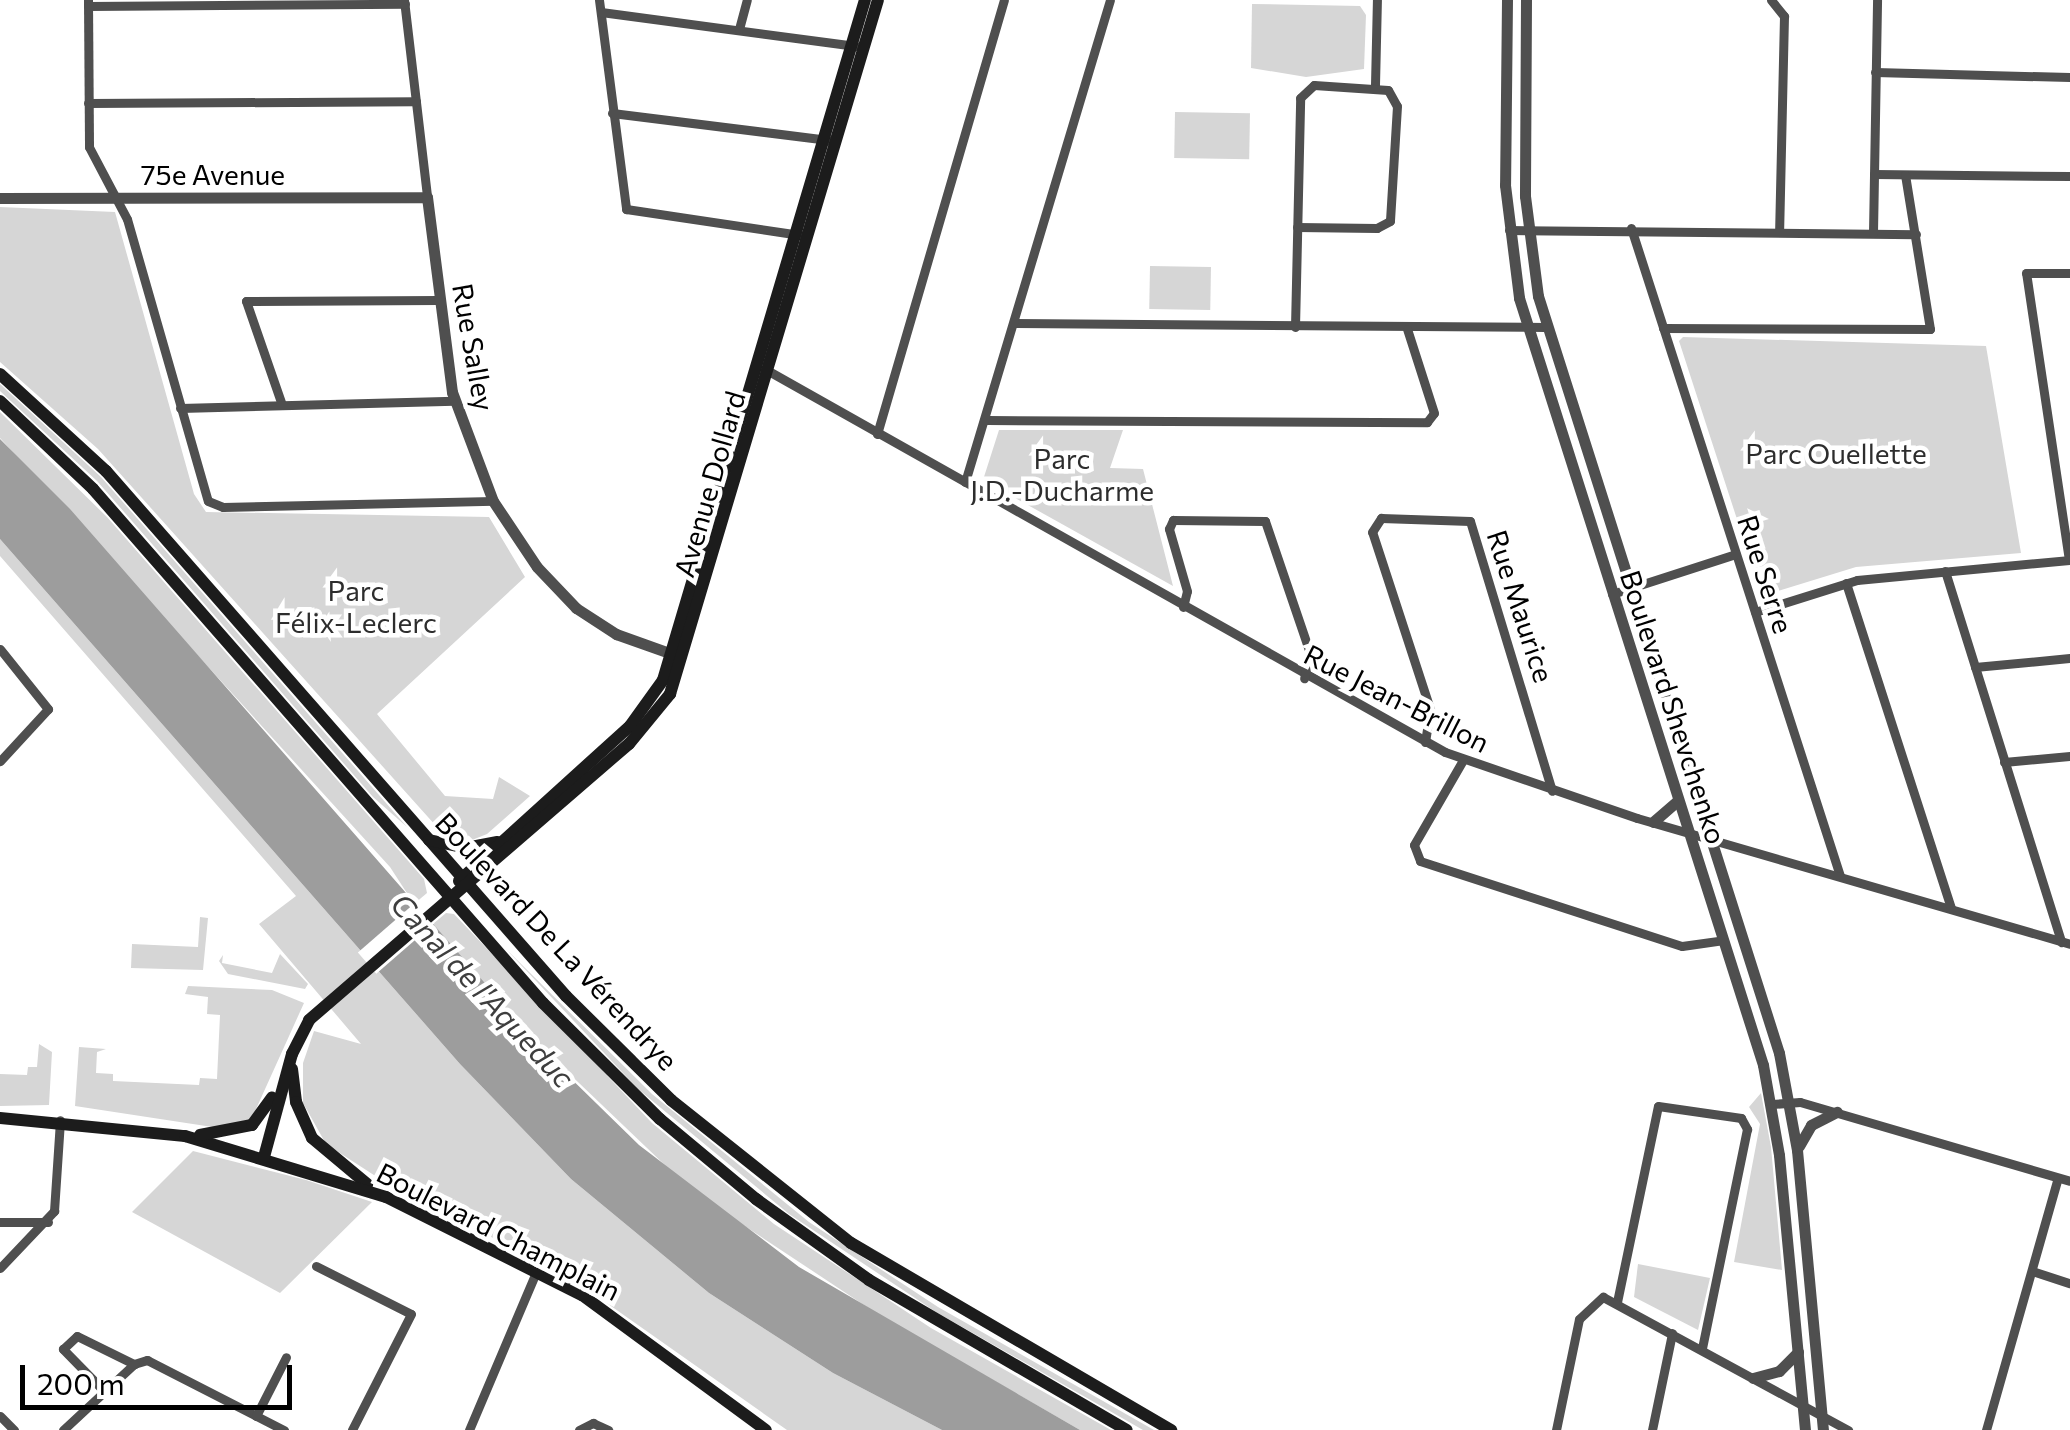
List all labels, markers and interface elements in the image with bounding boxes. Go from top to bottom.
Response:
street label: 75e Avenue [141,157,285,191]
street label: Rue Salley [446,281,502,413]
street label: Avenue Dollard [666,387,752,581]
park label: Parc Ouellette [1745,436,1927,470]
park label: Parc J.D.-Ducharme [970,441,1154,507]
street label: Rue Serre [1731,511,1801,637]
street label: Rue Maurice [1481,526,1561,686]
street label: Boulevard Shevchenko [1614,566,1734,848]
park label: Parc Félix-Leclerc [275,573,437,639]
street label: Rue Jean-Brillon [1299,637,1495,759]
street label: Boulevard De La Vérendrye [429,805,685,1077]
water label: Canal de l'Aqueduc [384,886,582,1094]
street label: Boulevard Champlain [372,1155,626,1307]
scale bar [25,1345,298,1407]
text: 200 m [37,1364,125,1401]

